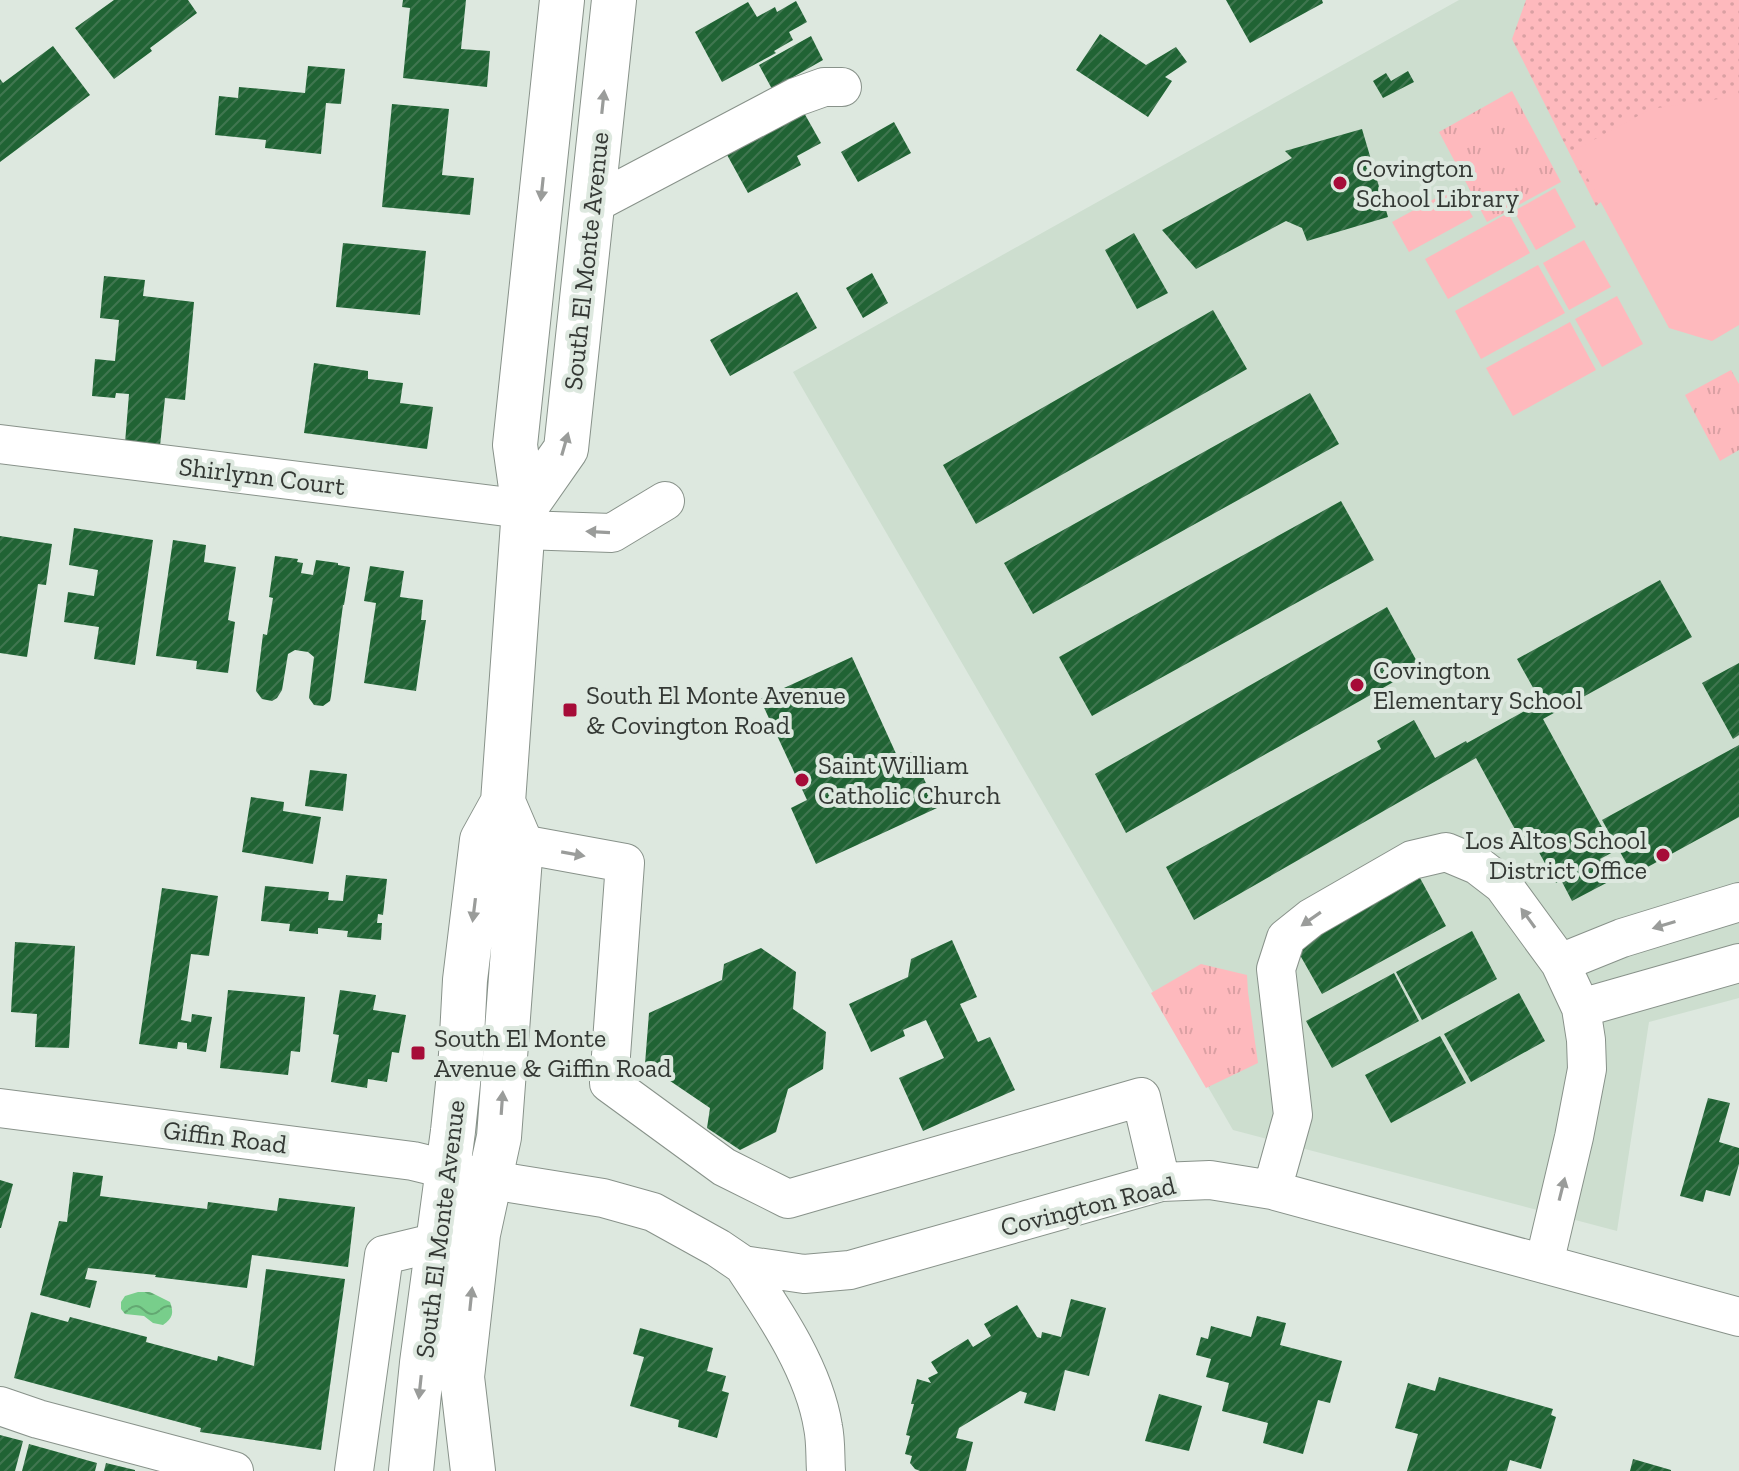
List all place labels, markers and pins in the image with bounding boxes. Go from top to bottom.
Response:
place label: Covington School Library [1356,152,1520,214]
marker: Covington School Library [1331,174,1349,192]
place label: Covington Elementary School [1373,654,1583,716]
marker: Covington Elementary School [1348,676,1366,694]
place label: South El Monte Avenue & Covington Road [586,679,846,741]
marker: South El Monte Avenue & Covington Road [561,701,579,719]
place label: Saint William Catholic Church [818,749,1001,811]
marker: Saint William Catholic Church [793,771,811,789]
place label: Los Altos School District Office [1465,824,1647,886]
marker: Los Altos School District Office [1654,846,1672,864]
place label: South El Monte Avenue & Giffin Road [434,1022,672,1084]
marker: South El Monte Avenue & Giffin Road [409,1044,427,1062]

